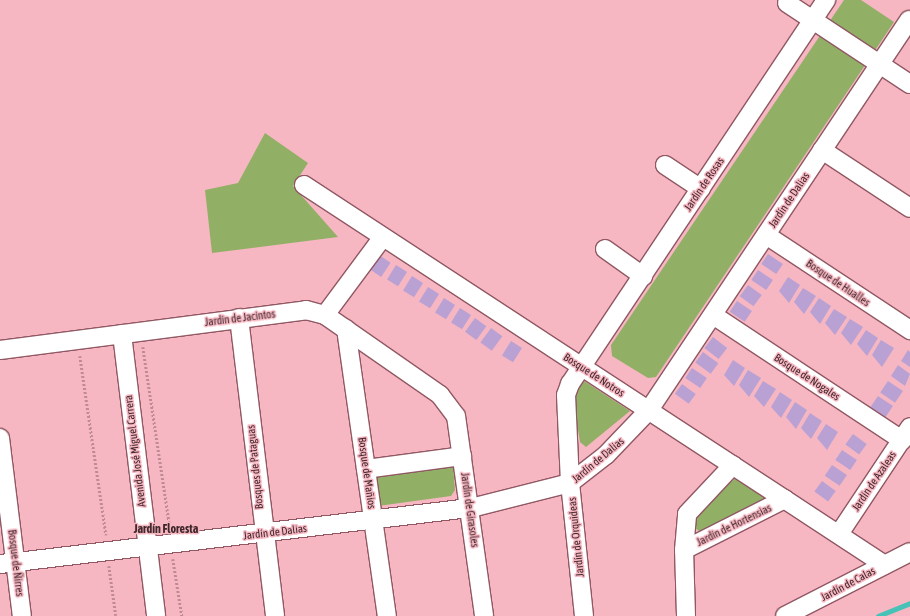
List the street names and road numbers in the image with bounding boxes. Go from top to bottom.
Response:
street label: Jardín de Rosas [681,155,727,213]
street label: Jardín de Dalias [766,170,812,230]
street label: Bosque de Hualles [803,257,873,309]
street label: Jardín de Jacintos [204,307,276,329]
street label: Bosque de Notros [561,350,627,400]
street label: Bosque de Nogales [772,351,842,403]
street label: Avenida José Miguel Carrera [122,394,148,508]
street label: Bosques de Pataguas [244,424,266,510]
street label: Jardín de Dalias [569,434,627,486]
street label: Bosque de Mañios [355,436,379,510]
street label: Jardín de Azaleas [849,449,899,513]
street label: Jardín de Girasoles [458,472,482,548]
street label: Jardín de Orquideas [565,496,587,578]
street label: Jardín de Hortensias [694,501,774,549]
street label: Jardín de Dalias [242,522,308,542]
street label: Bosque de Ñirres [5,529,27,597]
street label: Jardín de Calas [818,564,878,604]

